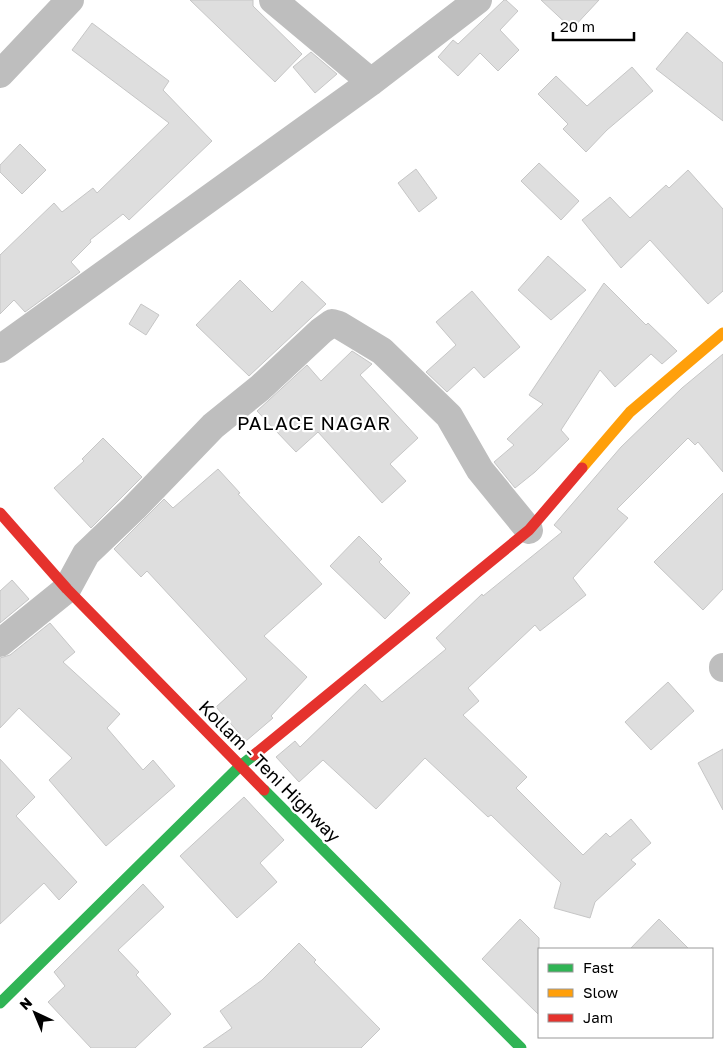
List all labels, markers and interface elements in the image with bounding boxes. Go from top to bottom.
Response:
scale bar [553,10,634,42]
text: 20 m [560,17,595,35]
district label: PALACE NAGAR [237,411,391,434]
street label: Kollam - Teni Highway [195,696,345,846]
legend [538,948,713,1038]
text: Fast [583,958,614,976]
text: Slow [583,983,618,1001]
north arrow [10,988,60,1038]
text: N [16,993,35,1013]
text: Jam [583,1008,613,1026]

